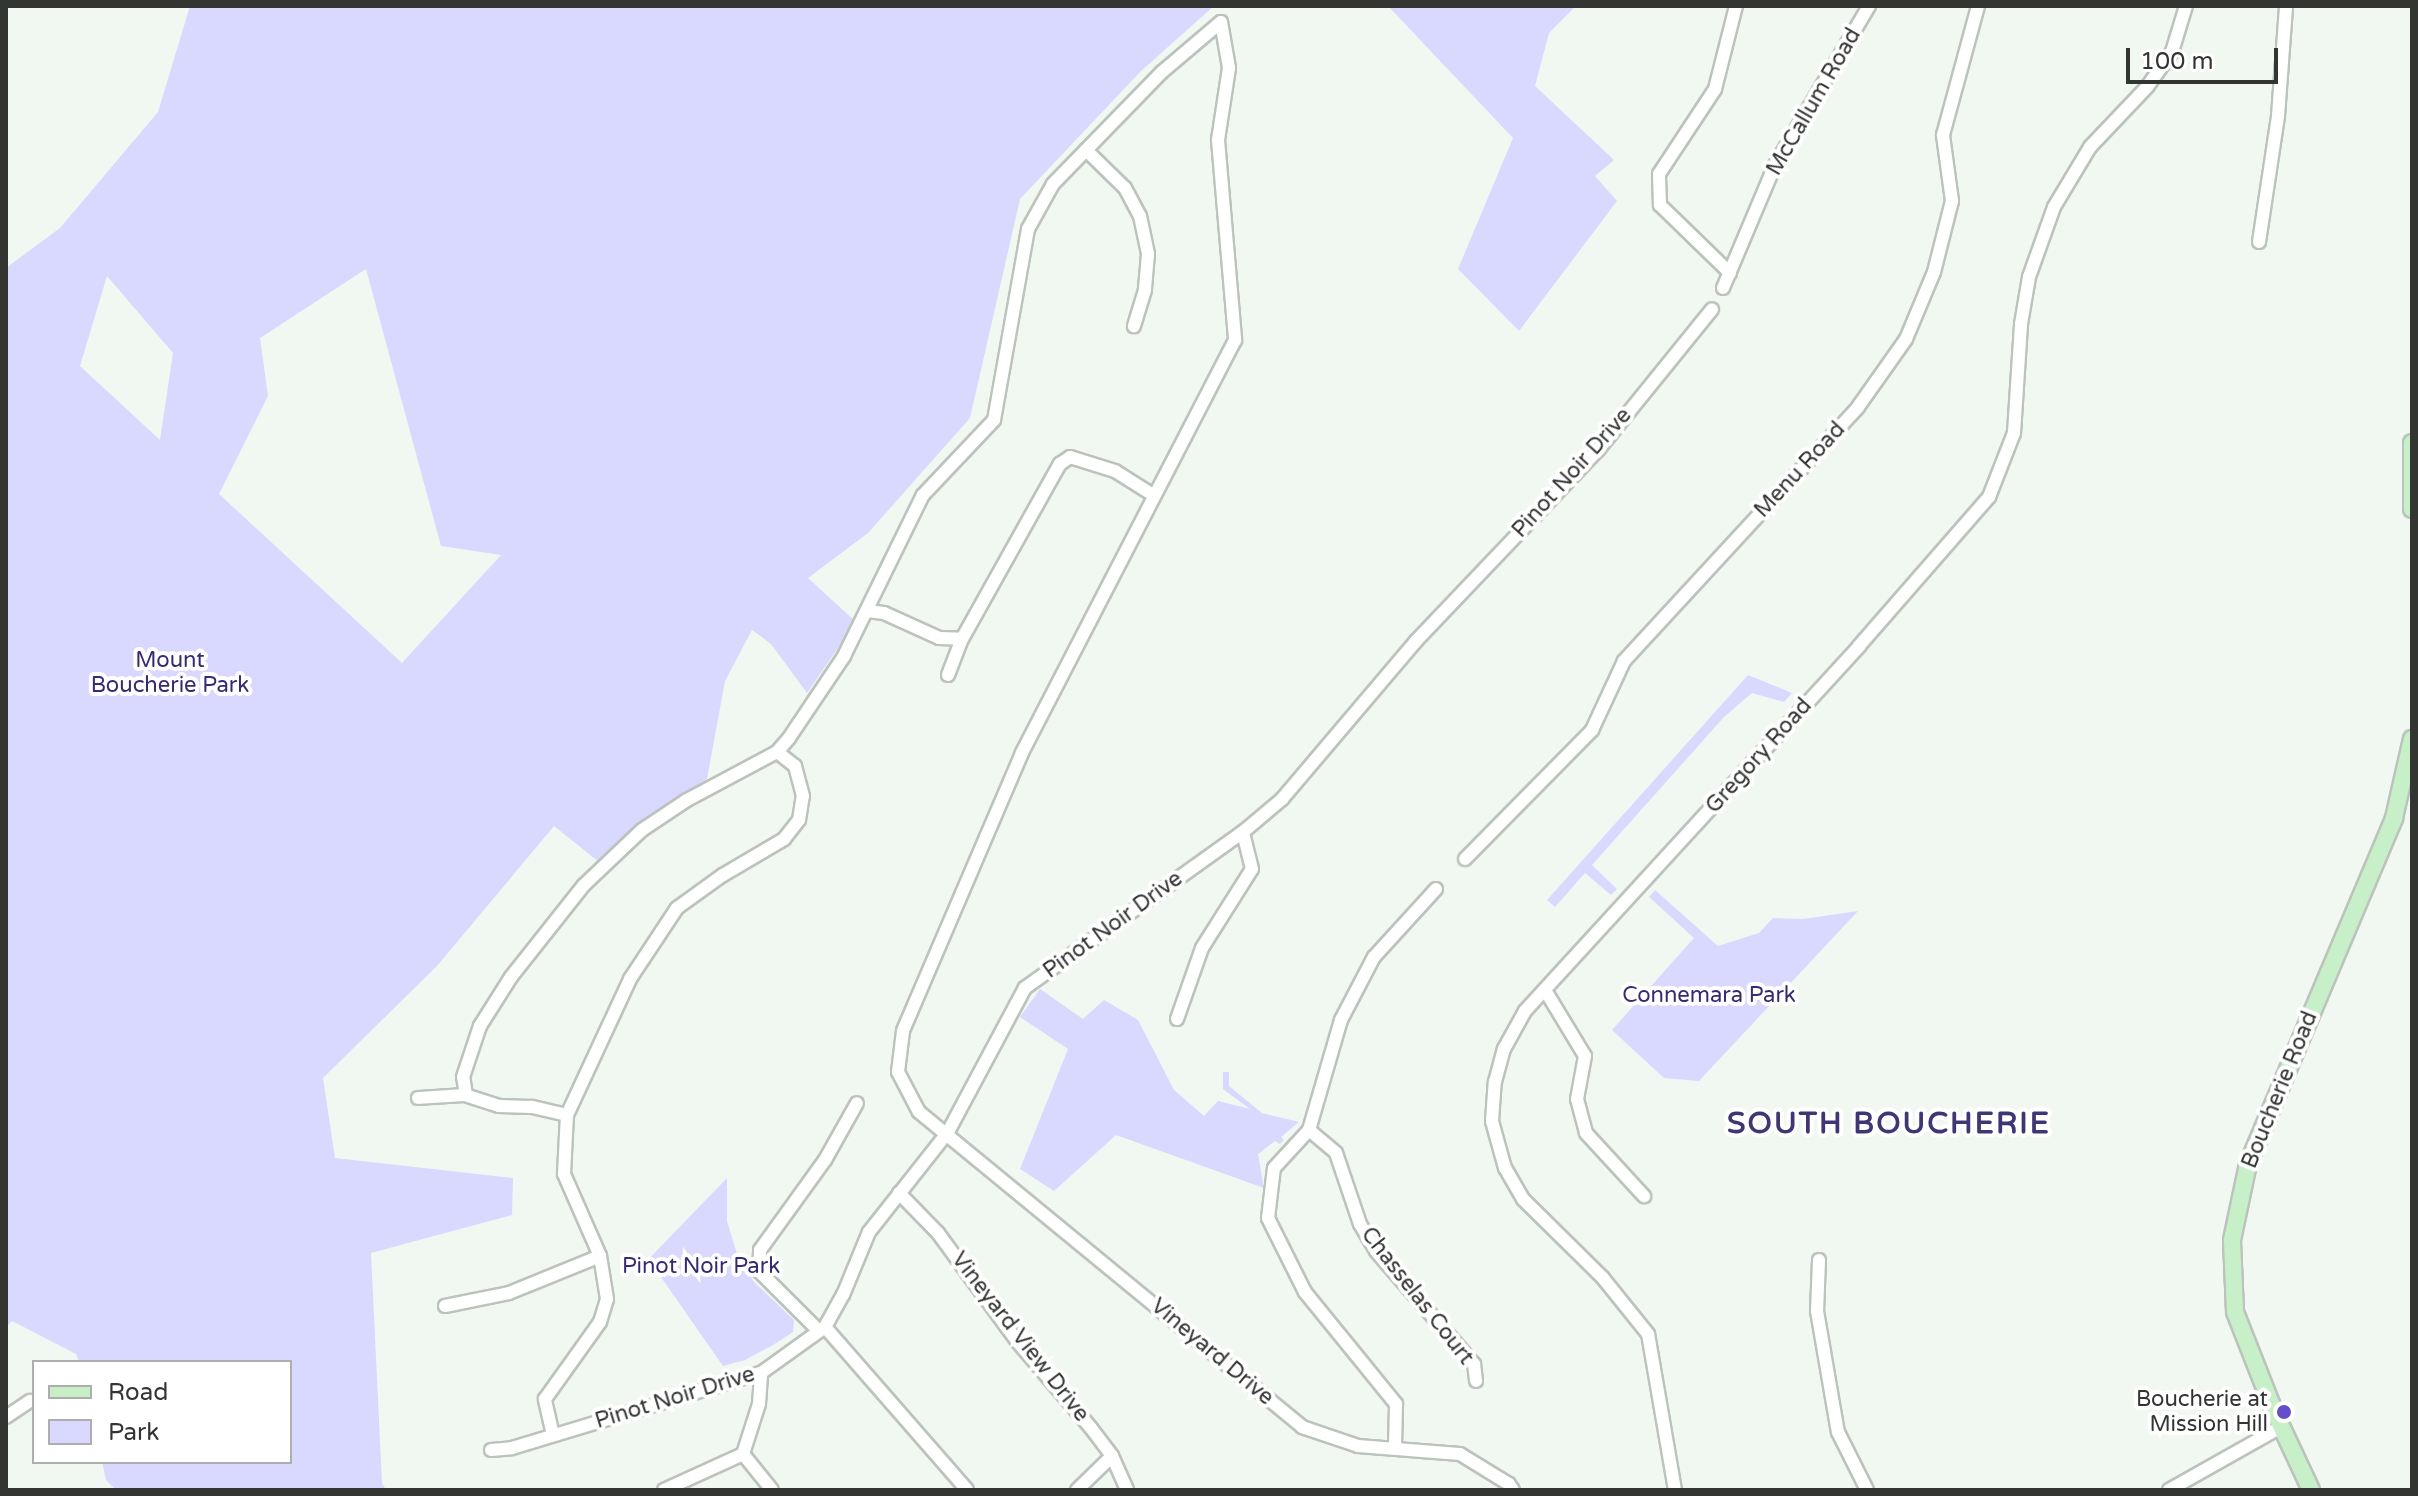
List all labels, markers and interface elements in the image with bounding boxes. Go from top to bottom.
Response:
street label: McCallum Road [1761,24,1867,180]
scale bar [2130,32,2282,82]
text: 100 m [2140,47,2214,76]
street label: Pinot Noir Drive [1507,403,1637,543]
street label: Menu Road [1749,417,1851,523]
park label: Mount Boucherie Park [91,647,249,698]
street label: Gregory Road [1700,693,1818,819]
street label: Pinot Noir Drive [1038,866,1188,984]
park label: Connemara Park [1622,983,1796,1009]
street label: Boucherie Road [2237,1008,2323,1172]
district label: SOUTH BOUCHERIE [1727,1106,2051,1142]
street label: Chasselas Court [1355,1222,1479,1370]
street label: Vineyard View Drive [946,1247,1094,1427]
park label: Pinot Noir Park [622,1254,780,1280]
street label: Vineyard Drive [1145,1293,1279,1411]
legend [32,1360,292,1464]
street label: Pinot Noir Drive [592,1361,758,1435]
text: Road [108,1378,168,1407]
place label: Boucherie at Mission Hill [2136,1386,2268,1438]
marker: Boucherie at Mission Hill [2275,1403,2293,1421]
text: Park [108,1418,159,1447]

